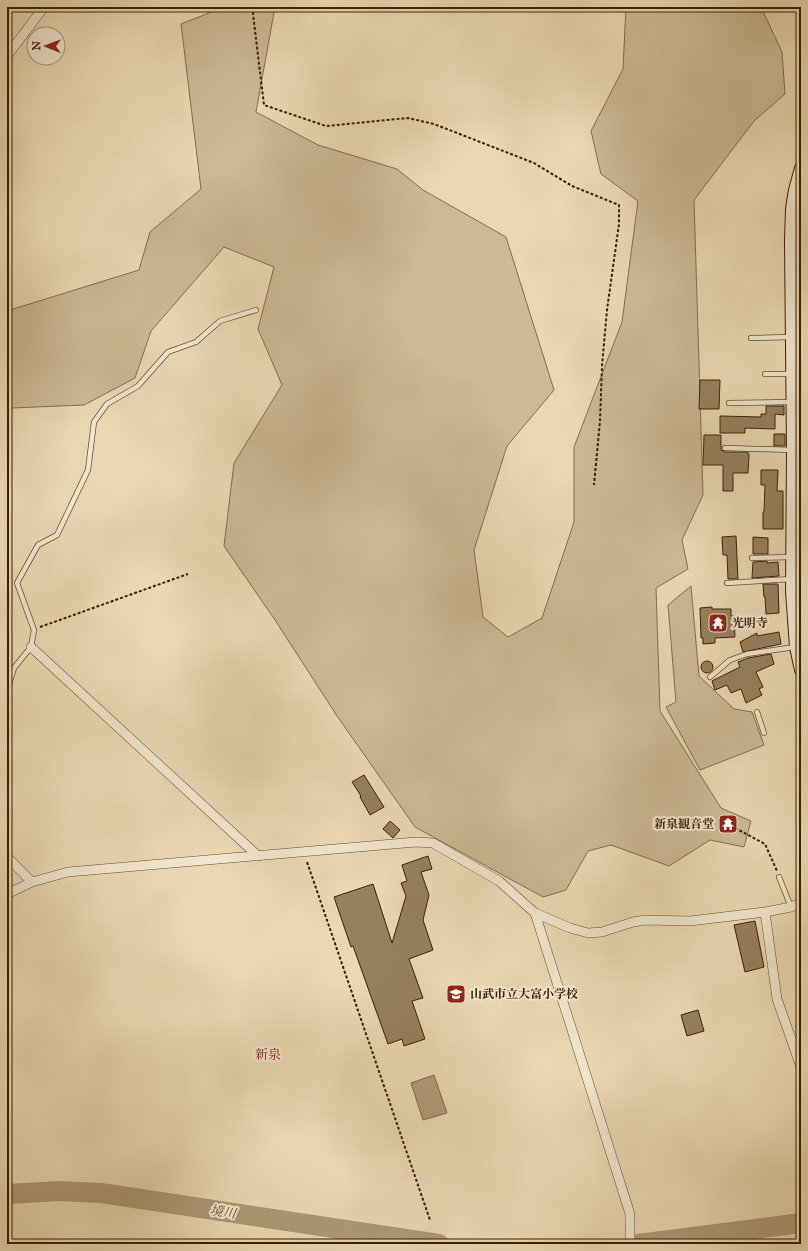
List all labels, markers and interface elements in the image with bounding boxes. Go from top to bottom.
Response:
north arrow [26,26,66,66]
text: N [30,40,43,51]
temple icon: 光明寺 [707,612,729,634]
place label: 光明寺 [732,616,768,630]
temple icon: 新泉観音堂 [717,813,739,835]
place label: 新泉観音堂 [654,817,714,831]
school or university icon: 山武市立大富小学校 [445,983,467,1005]
place label: 山武市立大富小学校 [470,987,578,1001]
district label: 新泉 [255,1047,281,1063]
water label: 境川 [209,1202,239,1222]

